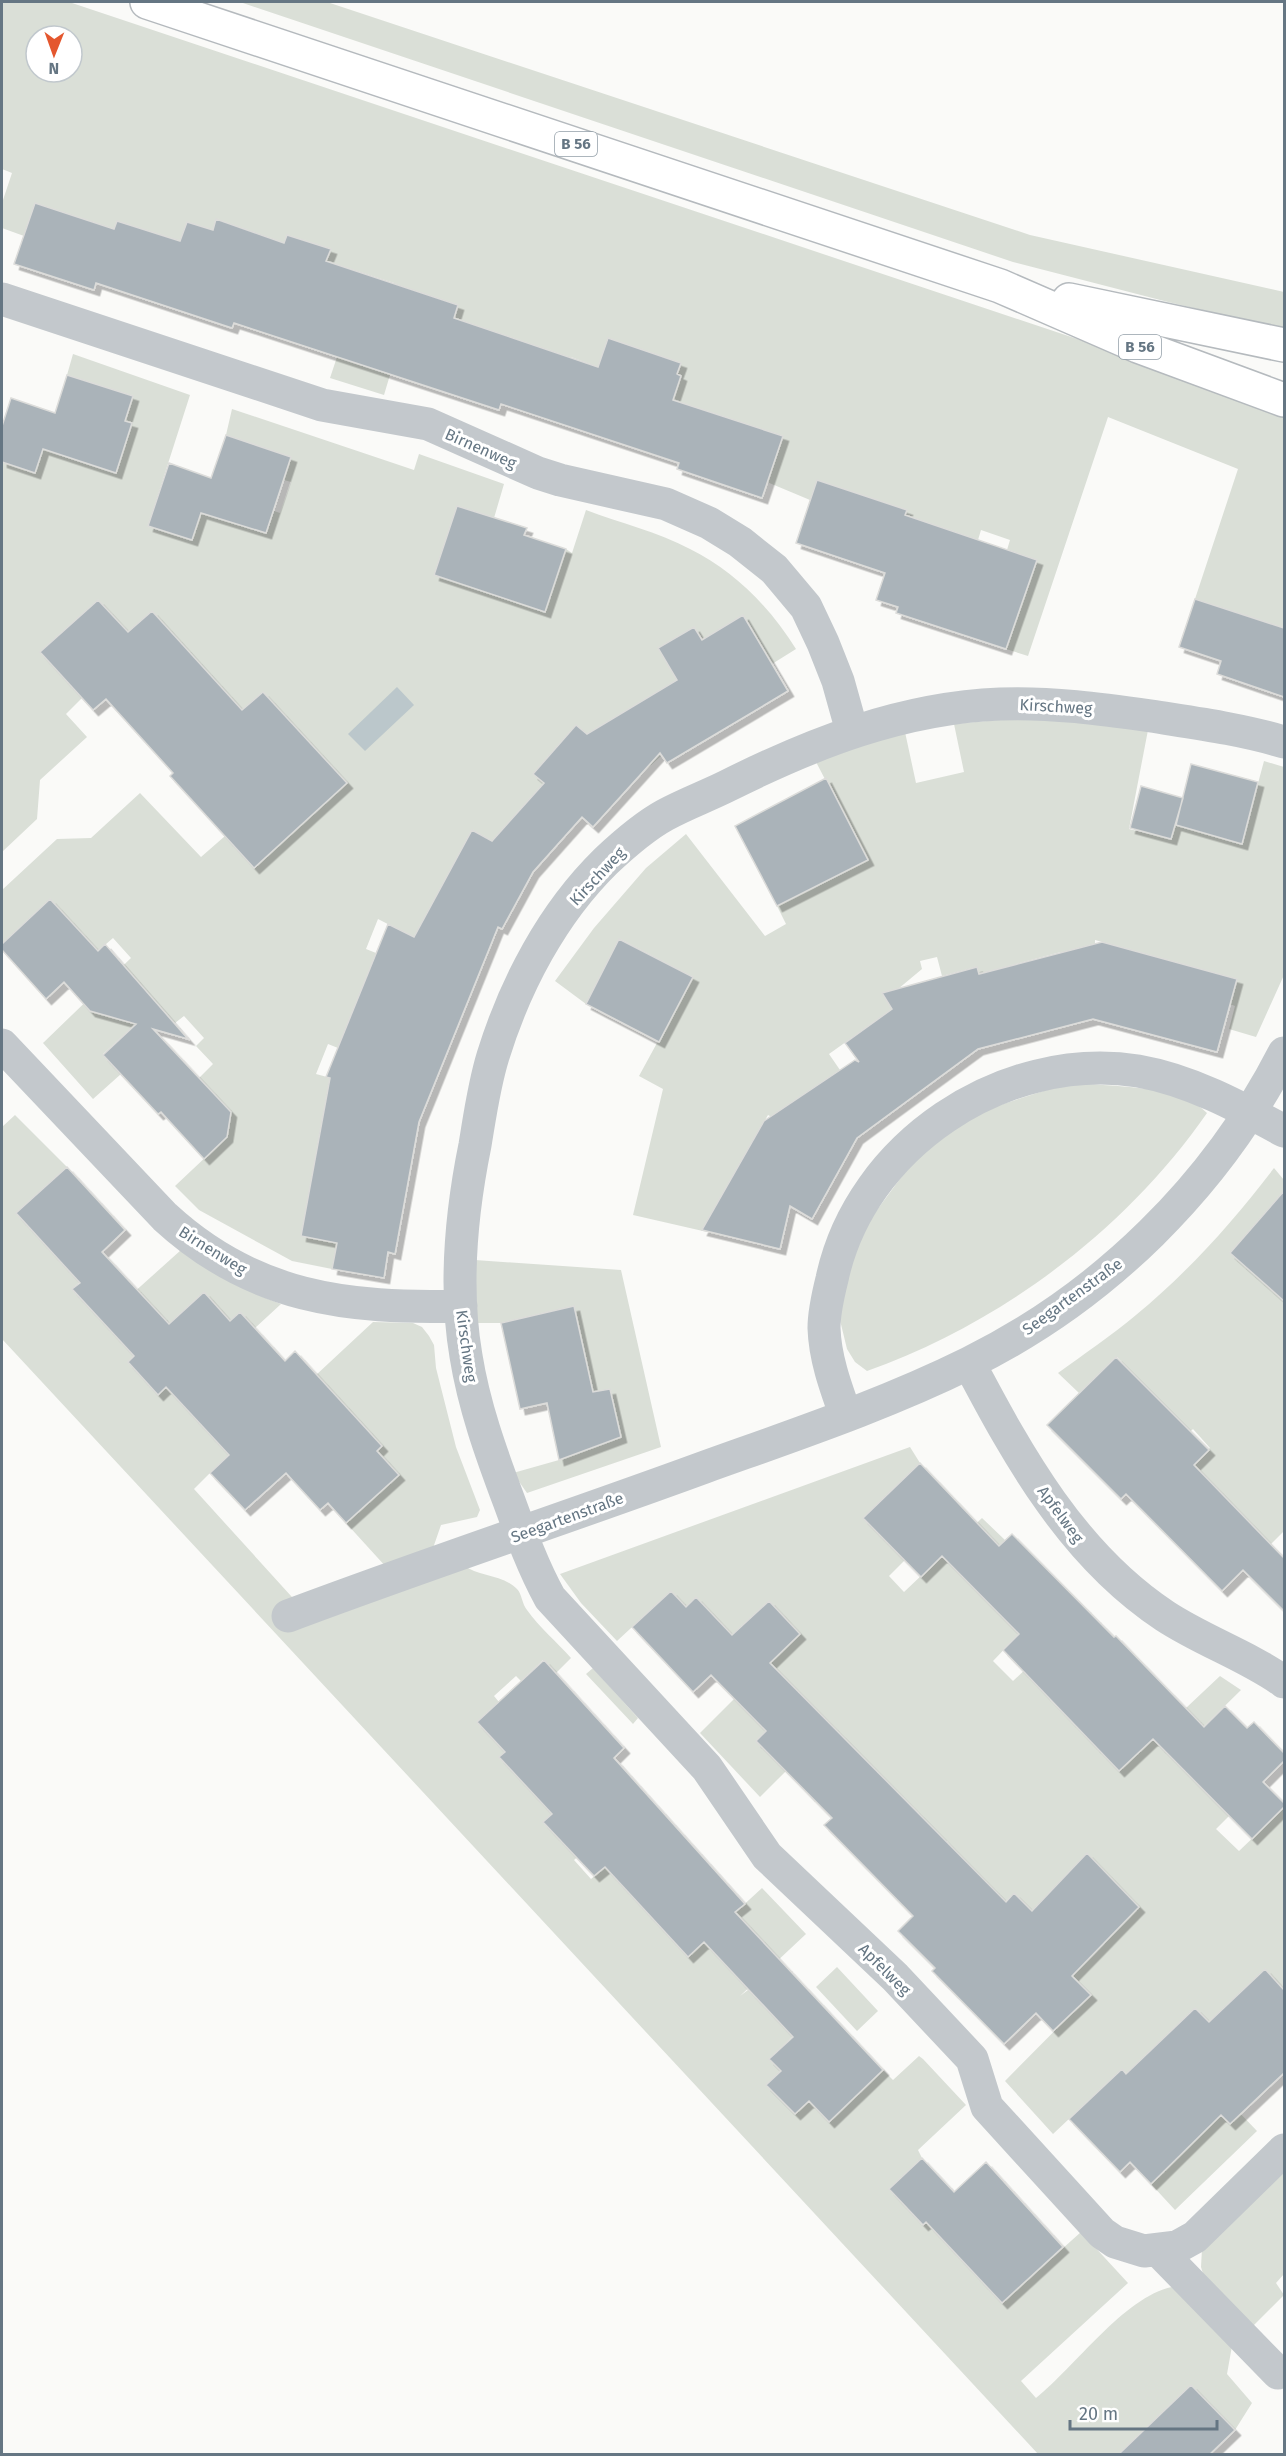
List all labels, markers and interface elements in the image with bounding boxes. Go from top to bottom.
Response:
north arrow [24,24,84,84]
text: N [48,59,59,78]
road number: B 56 [555,132,597,156]
road number: B 56 [1119,335,1161,359]
street label: Birnenweg [442,424,520,473]
street label: Kirschweg [1019,695,1094,718]
street label: Kirschweg [566,843,630,909]
street label: Birnenweg [175,1222,251,1279]
street label: Seegartenstraße [1019,1254,1126,1339]
street label: Kirschweg [452,1309,481,1384]
street label: Apfelweg [1034,1482,1088,1547]
street label: Seegartenstraße [508,1488,626,1547]
street label: Apfelweg [855,1939,915,2000]
scale bar [1070,2393,1217,2431]
text: 20 m [1079,2403,1118,2425]

